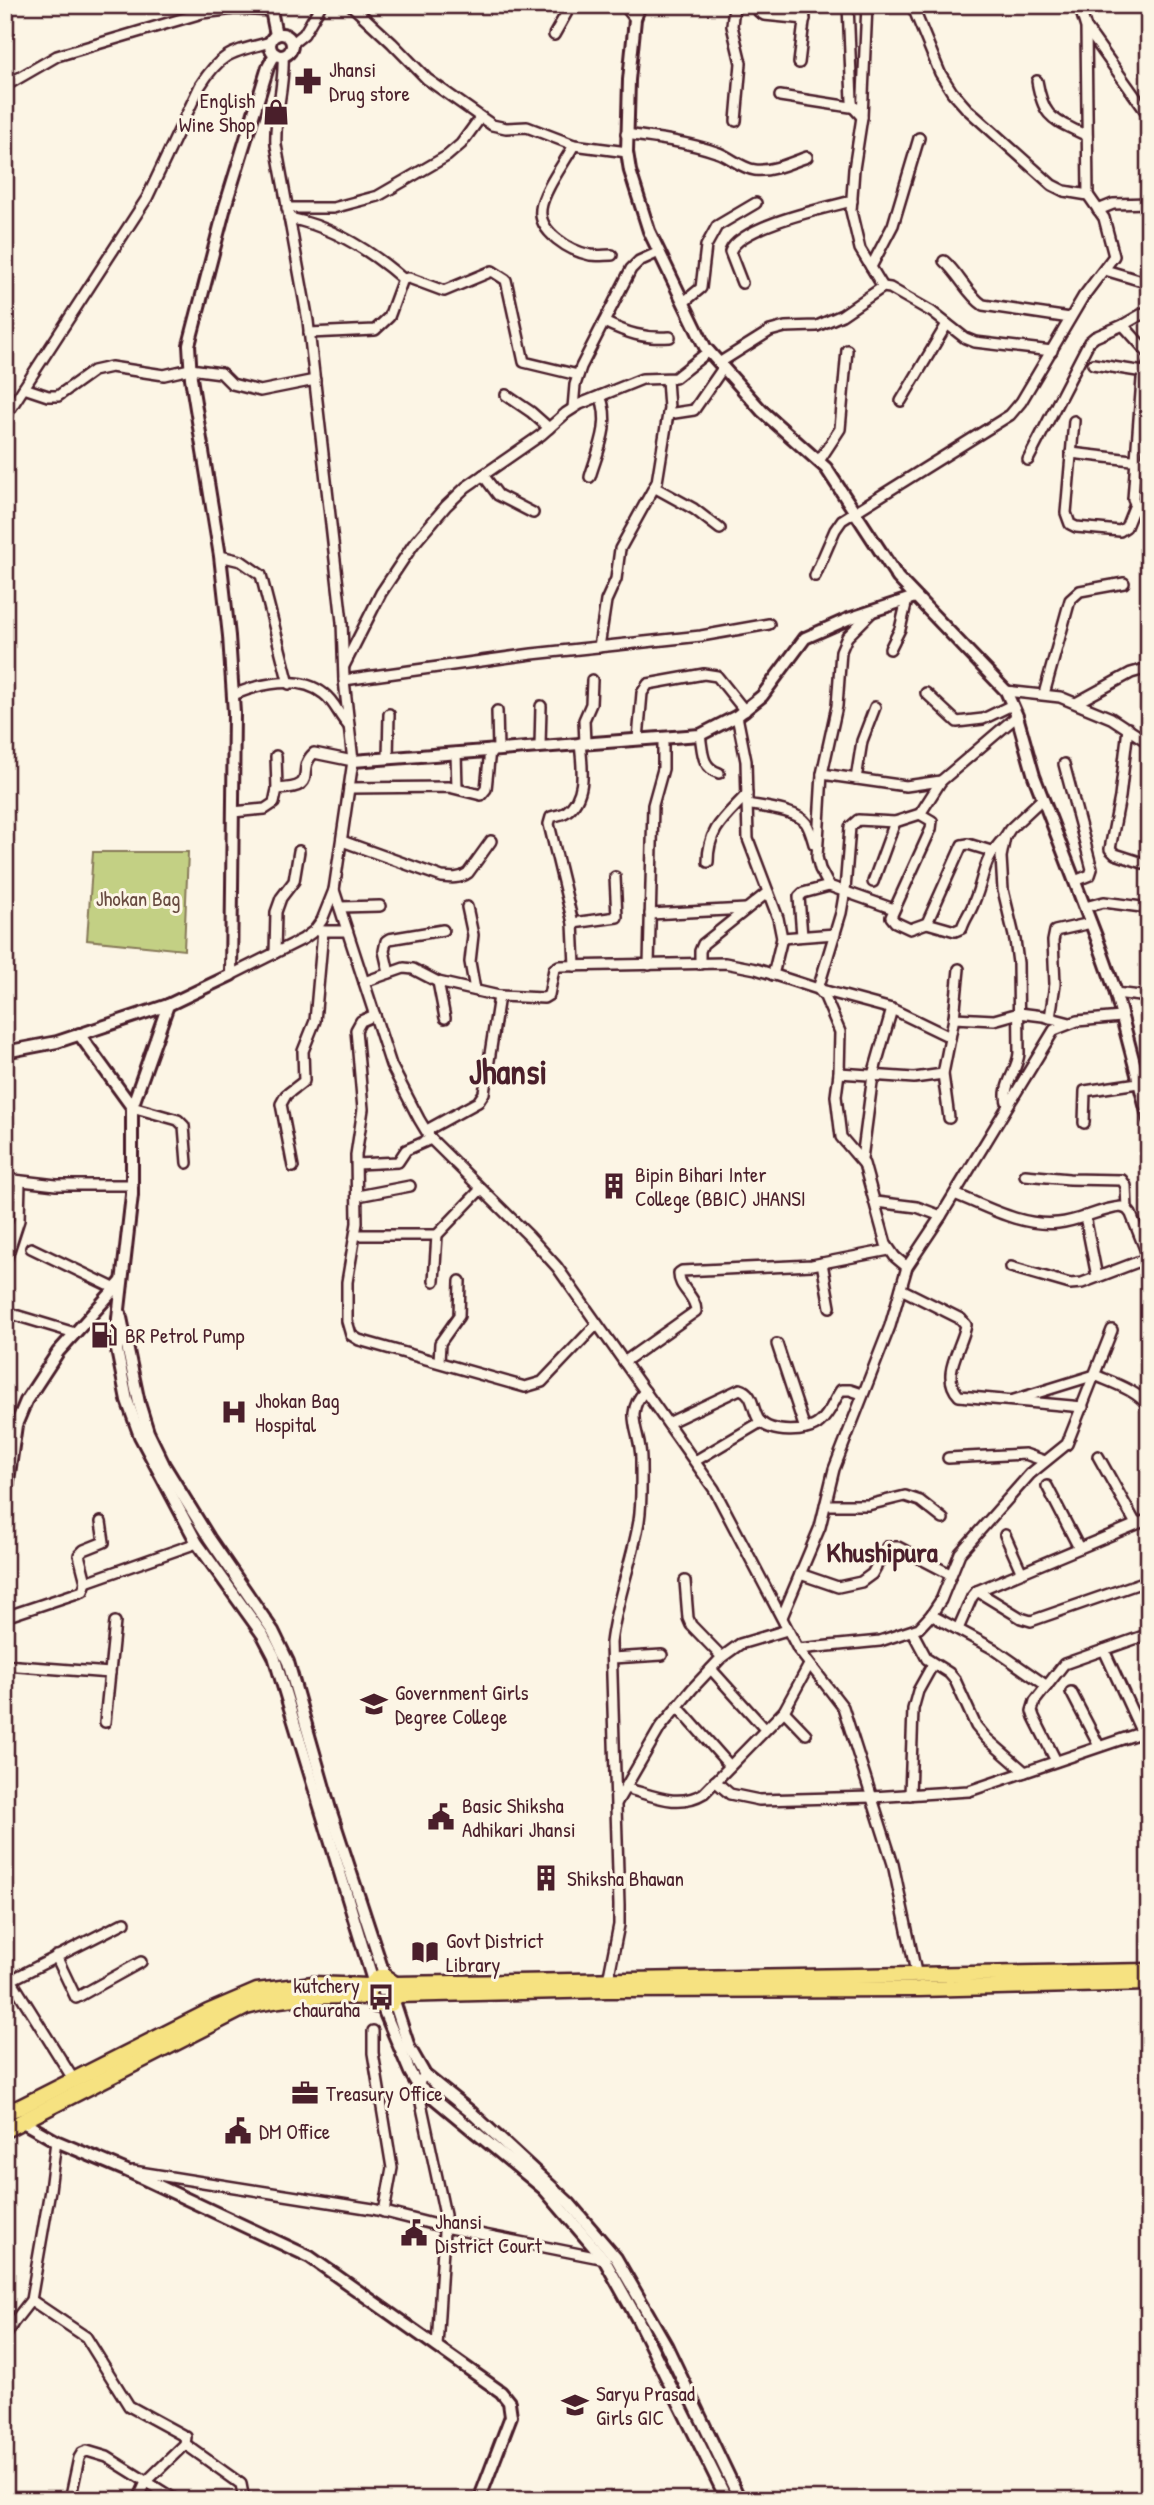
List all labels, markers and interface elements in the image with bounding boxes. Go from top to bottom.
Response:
place label: Jhansi Drug store [329,55,410,108]
pharmacy icon: Jhansi Drug store [293,66,323,96]
place label: English Wine Shop [179,86,255,139]
shop icon: English Wine Shop [261,97,291,127]
park label: Jhokan Bag [96,884,180,913]
district label: Jhansi [469,1048,547,1095]
place label: Bipin Bihari Inter College (BBIC) JHANSI [635,1160,806,1213]
building icon: Bipin Bihari Inter College (BBIC) JHANSI [599,1171,629,1201]
fuel station icon: BR Petrol Pump [89,1320,119,1350]
place label: BR Petrol Pump [125,1321,244,1350]
place label: Jhokan Bag Hospital [255,1386,340,1439]
hospital icon: Jhokan Bag Hospital [219,1397,249,1427]
district label: Khushipura [826,1533,938,1572]
place label: Government Girls Degree College [395,1678,529,1731]
school or university icon: Government Girls Degree College [359,1689,389,1719]
place label: Basic Shiksha Adhikari Jhansi [462,1791,576,1844]
public building icon: Basic Shiksha Adhikari Jhansi [426,1802,456,1832]
building icon: Shiksha Bhawan [531,1863,561,1893]
place label: Shiksha Bhawan [567,1864,684,1893]
place label: Govt District Library [446,1926,544,1979]
library icon: Govt District Library [410,1937,440,1967]
place label: kutchery chauraha [293,1971,360,2024]
bus stop icon: kutchery chauraha [366,1982,396,2012]
office icon: Treasury Office [290,2078,320,2108]
place label: Treasury Office [326,2079,443,2108]
public building icon: DM Office [223,2116,253,2146]
place label: DM Office [259,2117,330,2146]
place label: Jhansi District Court [435,2207,542,2260]
public building icon: Jhansi District Court [399,2218,429,2248]
place label: Saryu Prasad Girls GIC [596,2379,695,2432]
school or university icon: Saryu Prasad Girls GIC [560,2390,590,2420]

